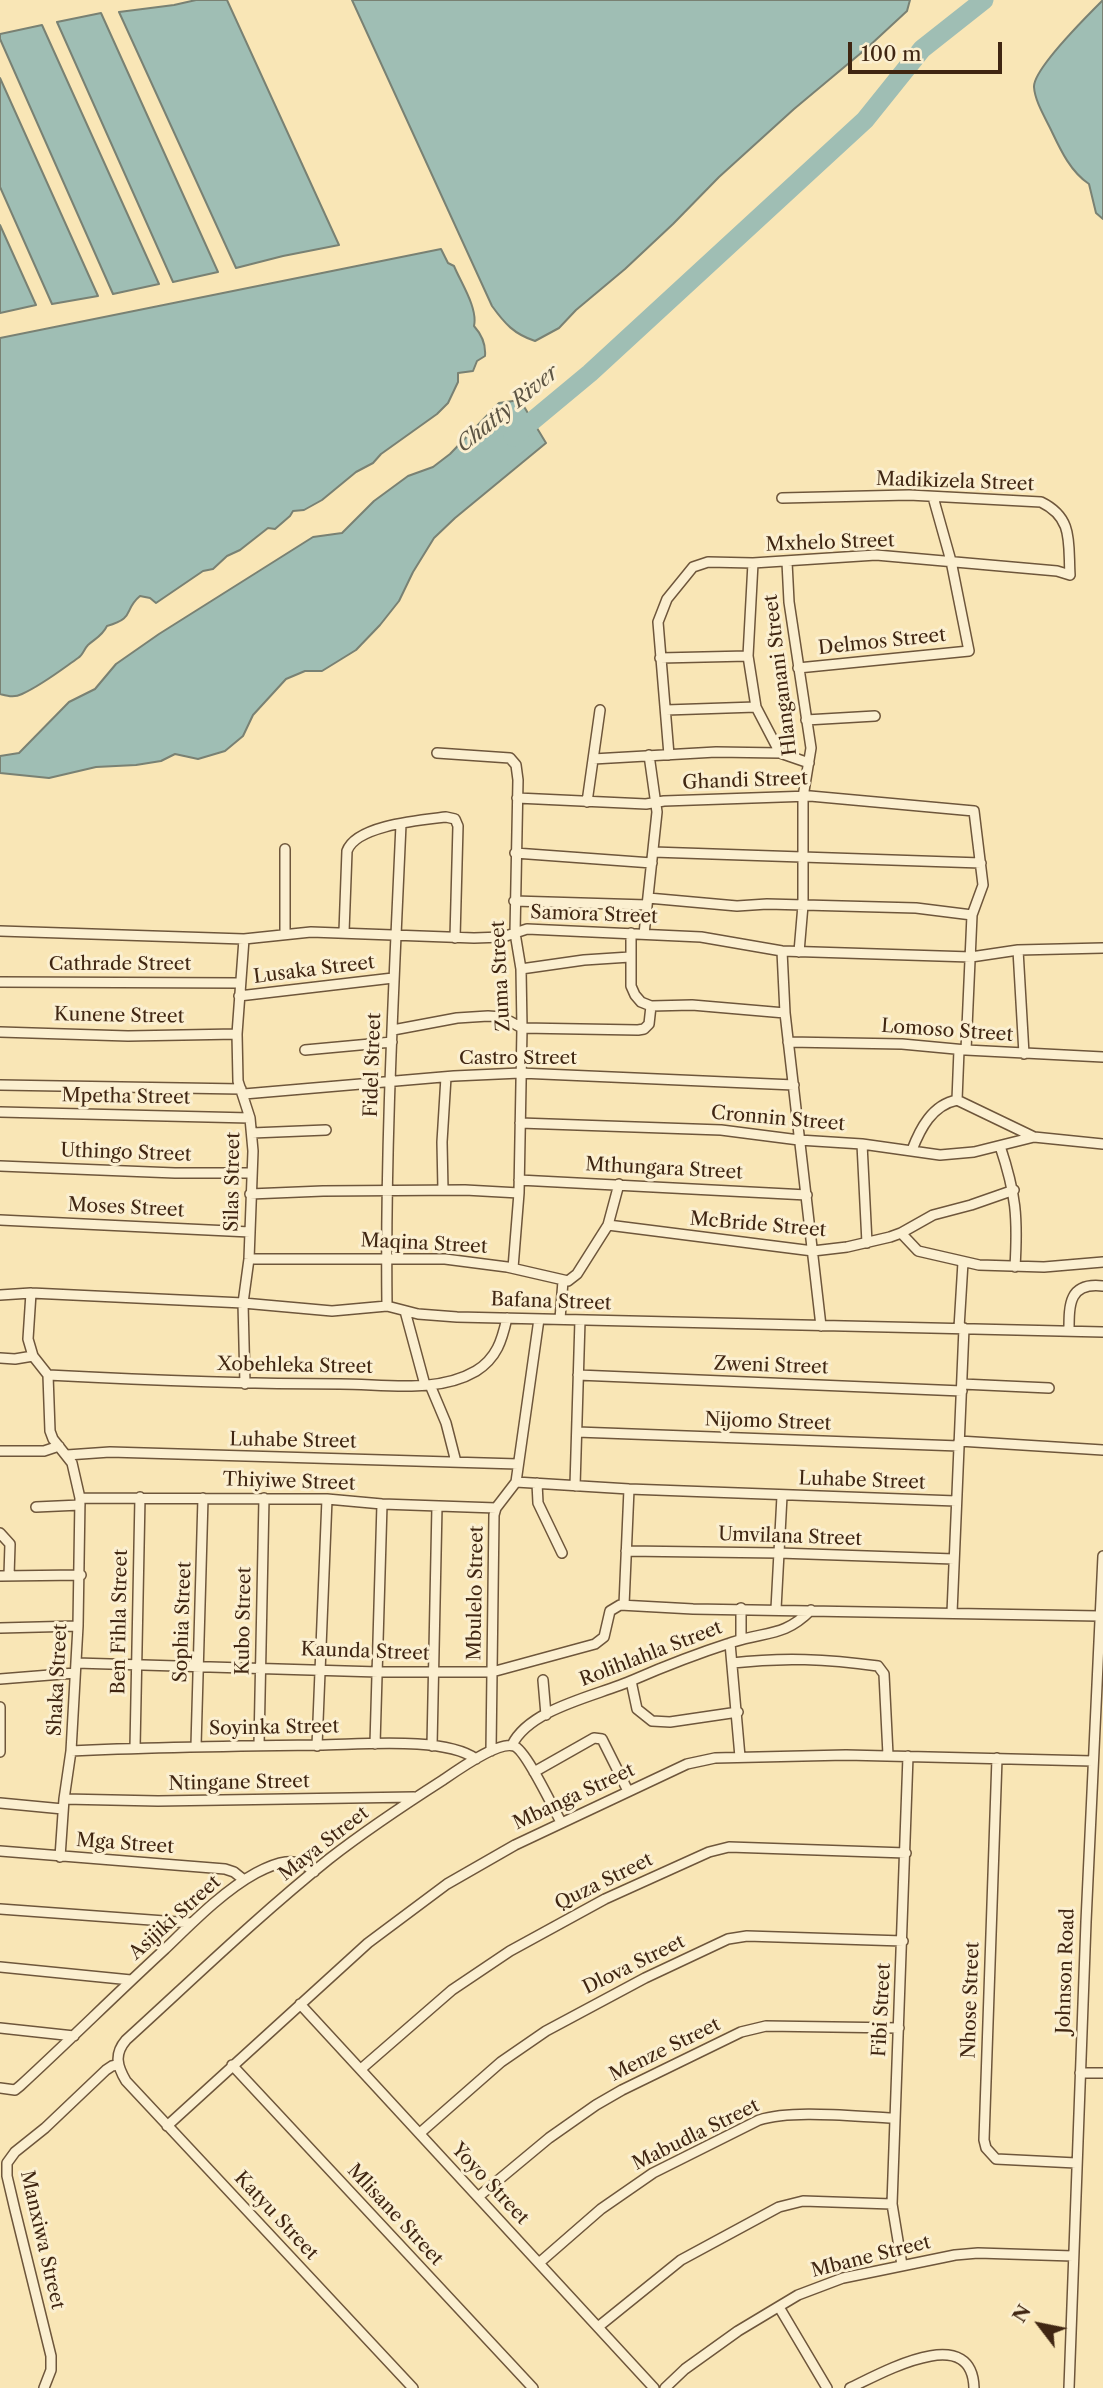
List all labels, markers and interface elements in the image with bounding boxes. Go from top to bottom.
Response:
scale bar [851,28,1005,72]
text: 100 m [861,41,922,66]
water label: Chatty River [452,360,564,458]
street label: Madikizela Street [876,468,1034,496]
street label: Mxhelo Street [765,529,895,557]
street label: Hlanganani Street [760,593,802,757]
street label: Delmos Street [817,624,947,660]
street label: Ghandi Street [682,767,808,795]
street label: Samora Street [530,901,658,929]
street label: Zuma Street [487,920,515,1032]
street label: Lusaka Street [252,951,376,989]
street label: Cathrade Street [49,954,191,976]
street label: Kunene Street [54,1003,184,1029]
street label: Fidel Street [360,1012,386,1118]
street label: Lomoso Street [880,1015,1014,1047]
street label: Castro Street [459,1048,577,1070]
street label: Mpetha Street [61,1084,191,1110]
street label: Cronnin Street [710,1102,846,1136]
street label: Silas Street [221,1132,245,1232]
street label: Uthingo Street [60,1139,192,1167]
street label: Mthungara Street [585,1153,743,1185]
street label: Moses Street [67,1194,185,1222]
street label: McBride Street [689,1208,827,1242]
street label: Maqina Street [360,1229,488,1259]
street label: Bafana Street [490,1288,612,1316]
street label: Xobehleka Street [217,1353,373,1379]
street label: Zweni Street [713,1353,829,1379]
street label: Nijomo Street [704,1408,832,1436]
street label: Luhabe Street [229,1428,357,1454]
street label: Luhabe Street [798,1467,926,1495]
street label: Thiyiwe Street [222,1468,356,1496]
street label: Umvilana Street [718,1523,862,1551]
street label: Mbulelo Street [463,1525,489,1661]
street label: Ben Fihla Street [107,1549,133,1695]
street label: Sophia Street [169,1561,197,1683]
street label: Kubo Street [232,1567,256,1675]
street label: Rolihlahla Street [576,1616,726,1692]
street label: Shaka Street [44,1623,72,1737]
street label: Kaunda Street [300,1638,430,1666]
street label: Soyinka Street [209,1715,339,1741]
street label: Mbanga Street [510,1759,638,1835]
street label: Ntingane Street [168,1770,310,1796]
street label: Maya Street [275,1802,373,1886]
street label: Mga Street [75,1829,175,1859]
street label: Quza Street [551,1848,657,1916]
street label: Asijiki Street [125,1871,225,1965]
street label: Johnson Road [1052,1908,1080,2034]
street label: Dlova Street [579,1930,689,2000]
street label: Nhose Street [958,1941,984,2059]
street label: Fibi Street [868,1962,896,2058]
street label: Menze Street [606,2013,724,2087]
street label: Mabudla Street [629,2094,763,2176]
street label: Yoyo Street [447,2139,533,2229]
street label: Mlisane Street [342,2160,448,2270]
street label: Katyu Street [229,2167,323,2265]
street label: Manxiwa Street [15,2168,69,2312]
street label: Mbane Street [809,2231,933,2283]
north arrow [1005,2290,1075,2360]
text: N [1008,2301,1036,2327]

